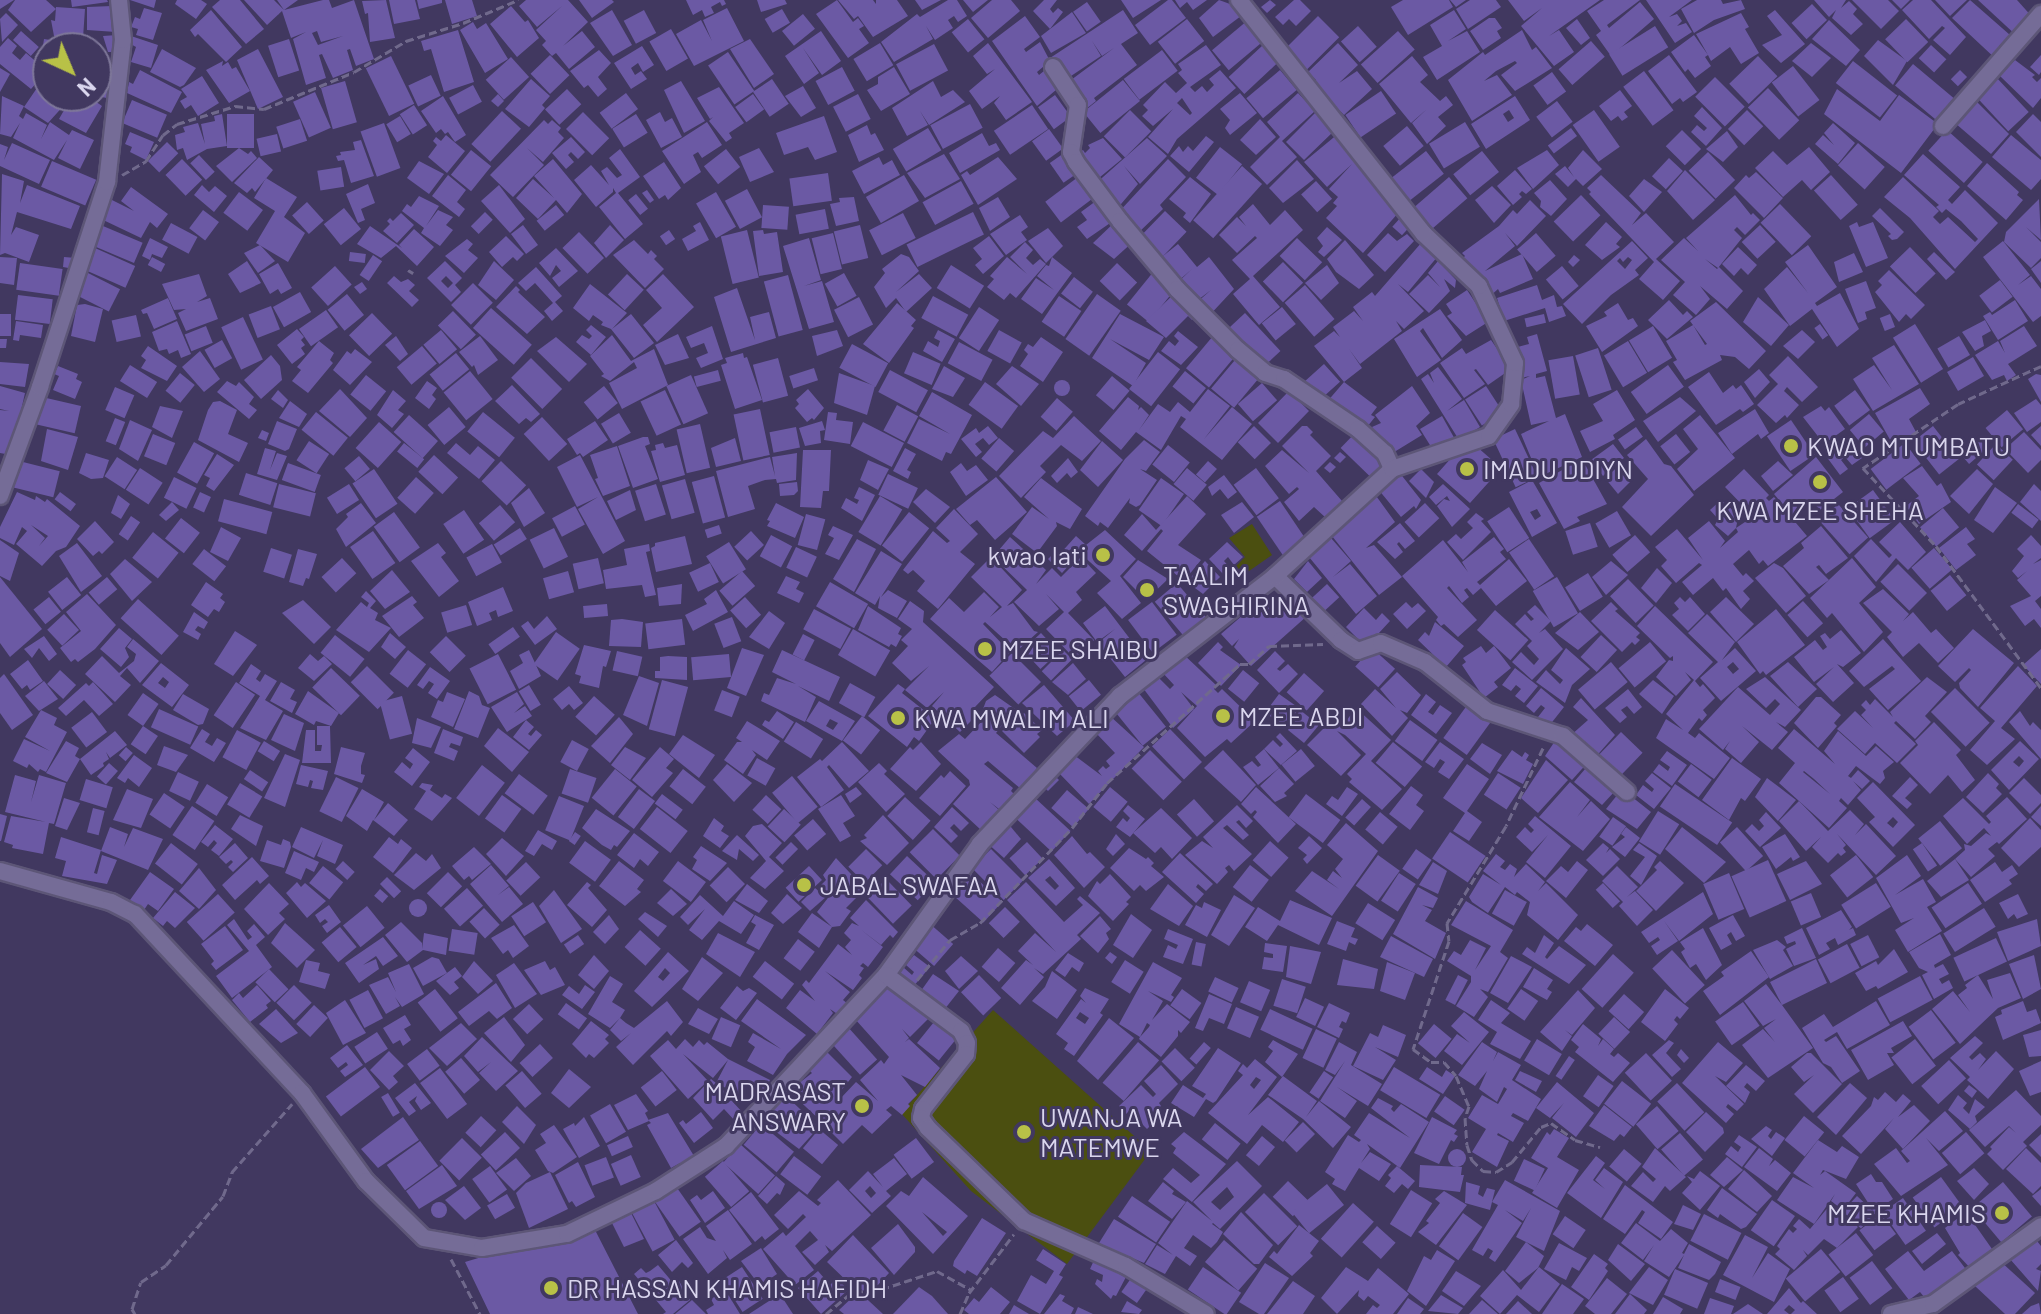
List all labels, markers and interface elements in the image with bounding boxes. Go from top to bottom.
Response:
north arrow [32,32,112,112]
text: N [73,73,102,102]
place label: KWAO MTUMBATU [1807,430,2010,462]
marker: KWAO MTUMBATU [1782,437,1800,455]
place label: IMADU DDIYN [1483,453,1633,485]
marker: IMADU DDIYN [1458,460,1476,478]
marker: KWA MZEE SHEHA [1811,473,1829,491]
place label: KWA MZEE SHEHA [1716,494,1924,526]
place label: kwao lati [988,539,1087,571]
marker: kwao lati [1094,546,1112,564]
place label: TAALIM SWAGHIRINA [1163,559,1310,620]
marker: TAALIM SWAGHIRINA [1138,581,1156,599]
place label: MZEE SHAIBU [1001,633,1159,665]
marker: MZEE SHAIBU [976,640,994,658]
place label: MZEE ABDI [1239,700,1363,732]
place label: KWA MWALIM ALI [914,702,1109,734]
marker: MZEE ABDI [1214,707,1232,725]
marker: KWA MWALIM ALI [889,709,907,727]
place label: JABAL SWAFAA [820,869,998,901]
marker: JABAL SWAFAA [795,876,813,894]
place label: MADRASAST ANSWARY [704,1075,846,1136]
marker: MADRASAST ANSWARY [853,1097,871,1115]
place label: UWANJA WA MATEMWE [1040,1101,1183,1162]
marker: UWANJA WA MATEMWE [1015,1123,1033,1141]
place label: MZEE KHAMIS [1827,1197,1986,1229]
marker: MZEE KHAMIS [1993,1204,2011,1222]
place label: DR HASSAN KHAMIS HAFIDH [567,1272,887,1304]
marker: DR HASSAN KHAMIS HAFIDH [542,1279,560,1297]

